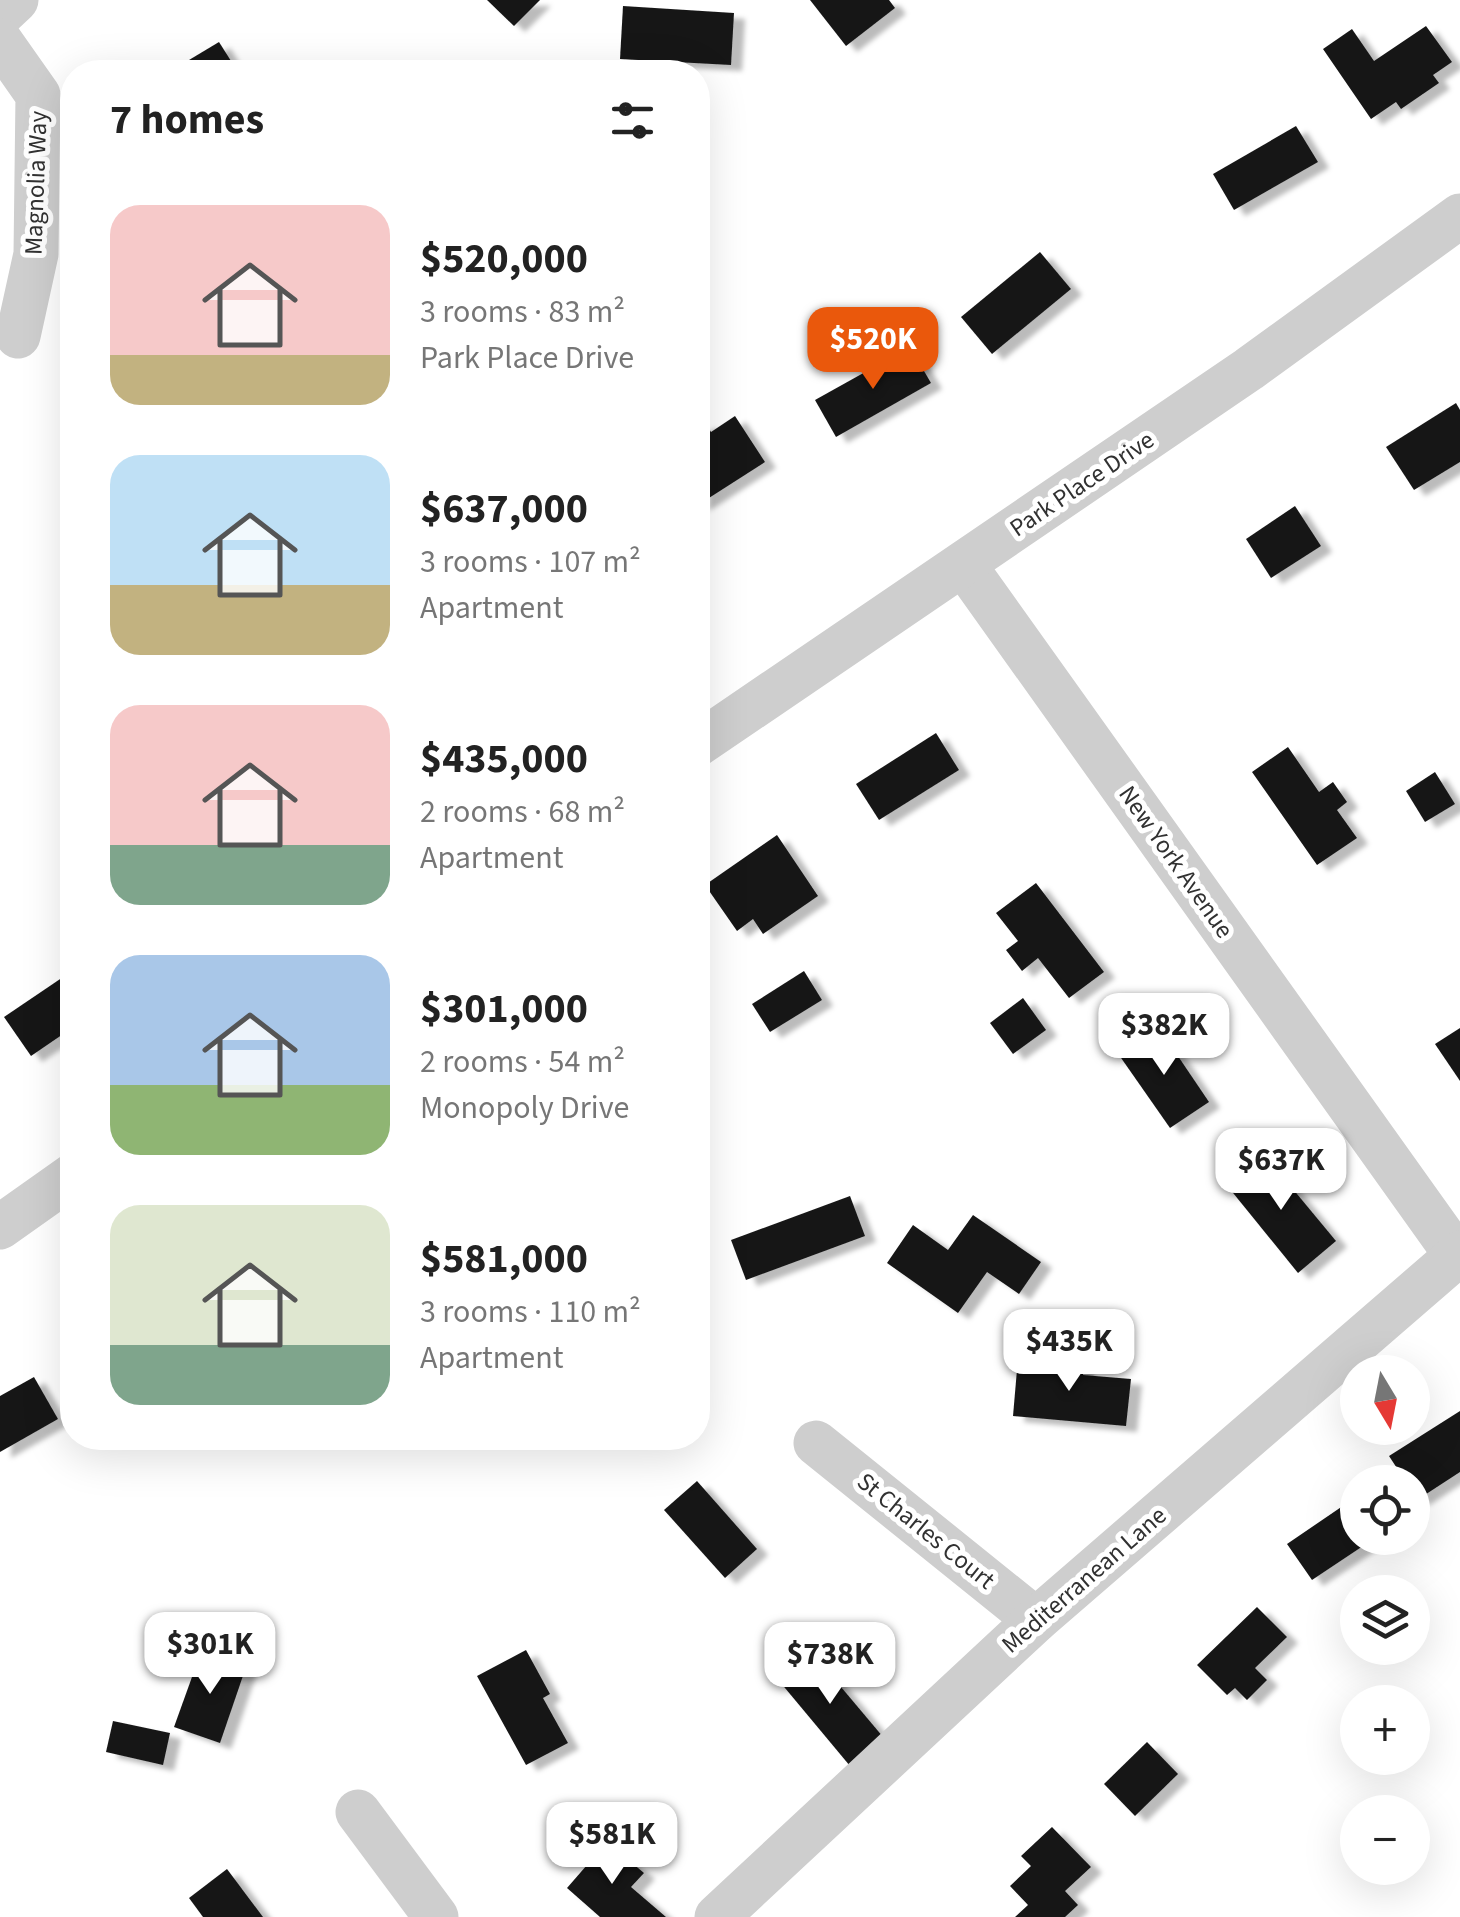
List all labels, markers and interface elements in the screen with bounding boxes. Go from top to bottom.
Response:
text: 7 homes [110,90,264,150]
icon: filters [605,93,660,148]
street label: Magnolia Way [15,110,57,256]
text: $520,000 [420,229,588,289]
icon: home [190,245,310,365]
text: 3 rooms · 83 m² [420,289,625,335]
pin: $520K [803,307,943,392]
text: $520K [829,316,917,362]
text: Park Place Drive [420,335,634,381]
street label: Park Place Drive [1003,422,1161,546]
text: $637,000 [420,479,588,539]
icon: home [190,495,310,615]
text: 3 rooms · 107 m² [420,539,641,585]
text: Apartment [420,585,563,631]
text: $435,000 [420,729,588,789]
icon: home [190,745,310,865]
street label: New York Avenue [1110,778,1242,946]
text: 2 rooms · 68 m² [420,789,625,835]
text: Apartment [420,835,563,881]
text: $301,000 [420,979,588,1039]
pin: $382K [1094,993,1234,1078]
icon: home [190,995,310,1115]
text: $382K [1120,1002,1208,1048]
text: 2 rooms · 54 m² [420,1039,625,1085]
text: Monopoly Drive [420,1085,629,1131]
pin: $637K [1211,1128,1351,1213]
text: $637K [1237,1137,1325,1183]
text: $581,000 [420,1229,588,1289]
icon: home [190,1245,310,1365]
text: 3 rooms · 110 m² [420,1289,641,1335]
pin: $435K [999,1309,1139,1394]
text: $435K [1025,1318,1113,1364]
text: Apartment [420,1335,563,1381]
north arrow [1340,1355,1430,1445]
map controls [1340,1355,1430,1885]
street label: St Charles Court [849,1464,1003,1598]
button: locate [1340,1465,1430,1555]
street label: Mediterranean Lane [994,1498,1174,1662]
button: layers [1340,1575,1430,1665]
pin: $301K [140,1612,280,1697]
text: $301K [166,1621,254,1667]
pin: $738K [760,1622,900,1707]
text: $738K [786,1631,874,1677]
button: + [1340,1685,1430,1775]
button: − [1340,1795,1430,1885]
pin: $581K [542,1802,682,1887]
text: $581K [568,1811,656,1857]

